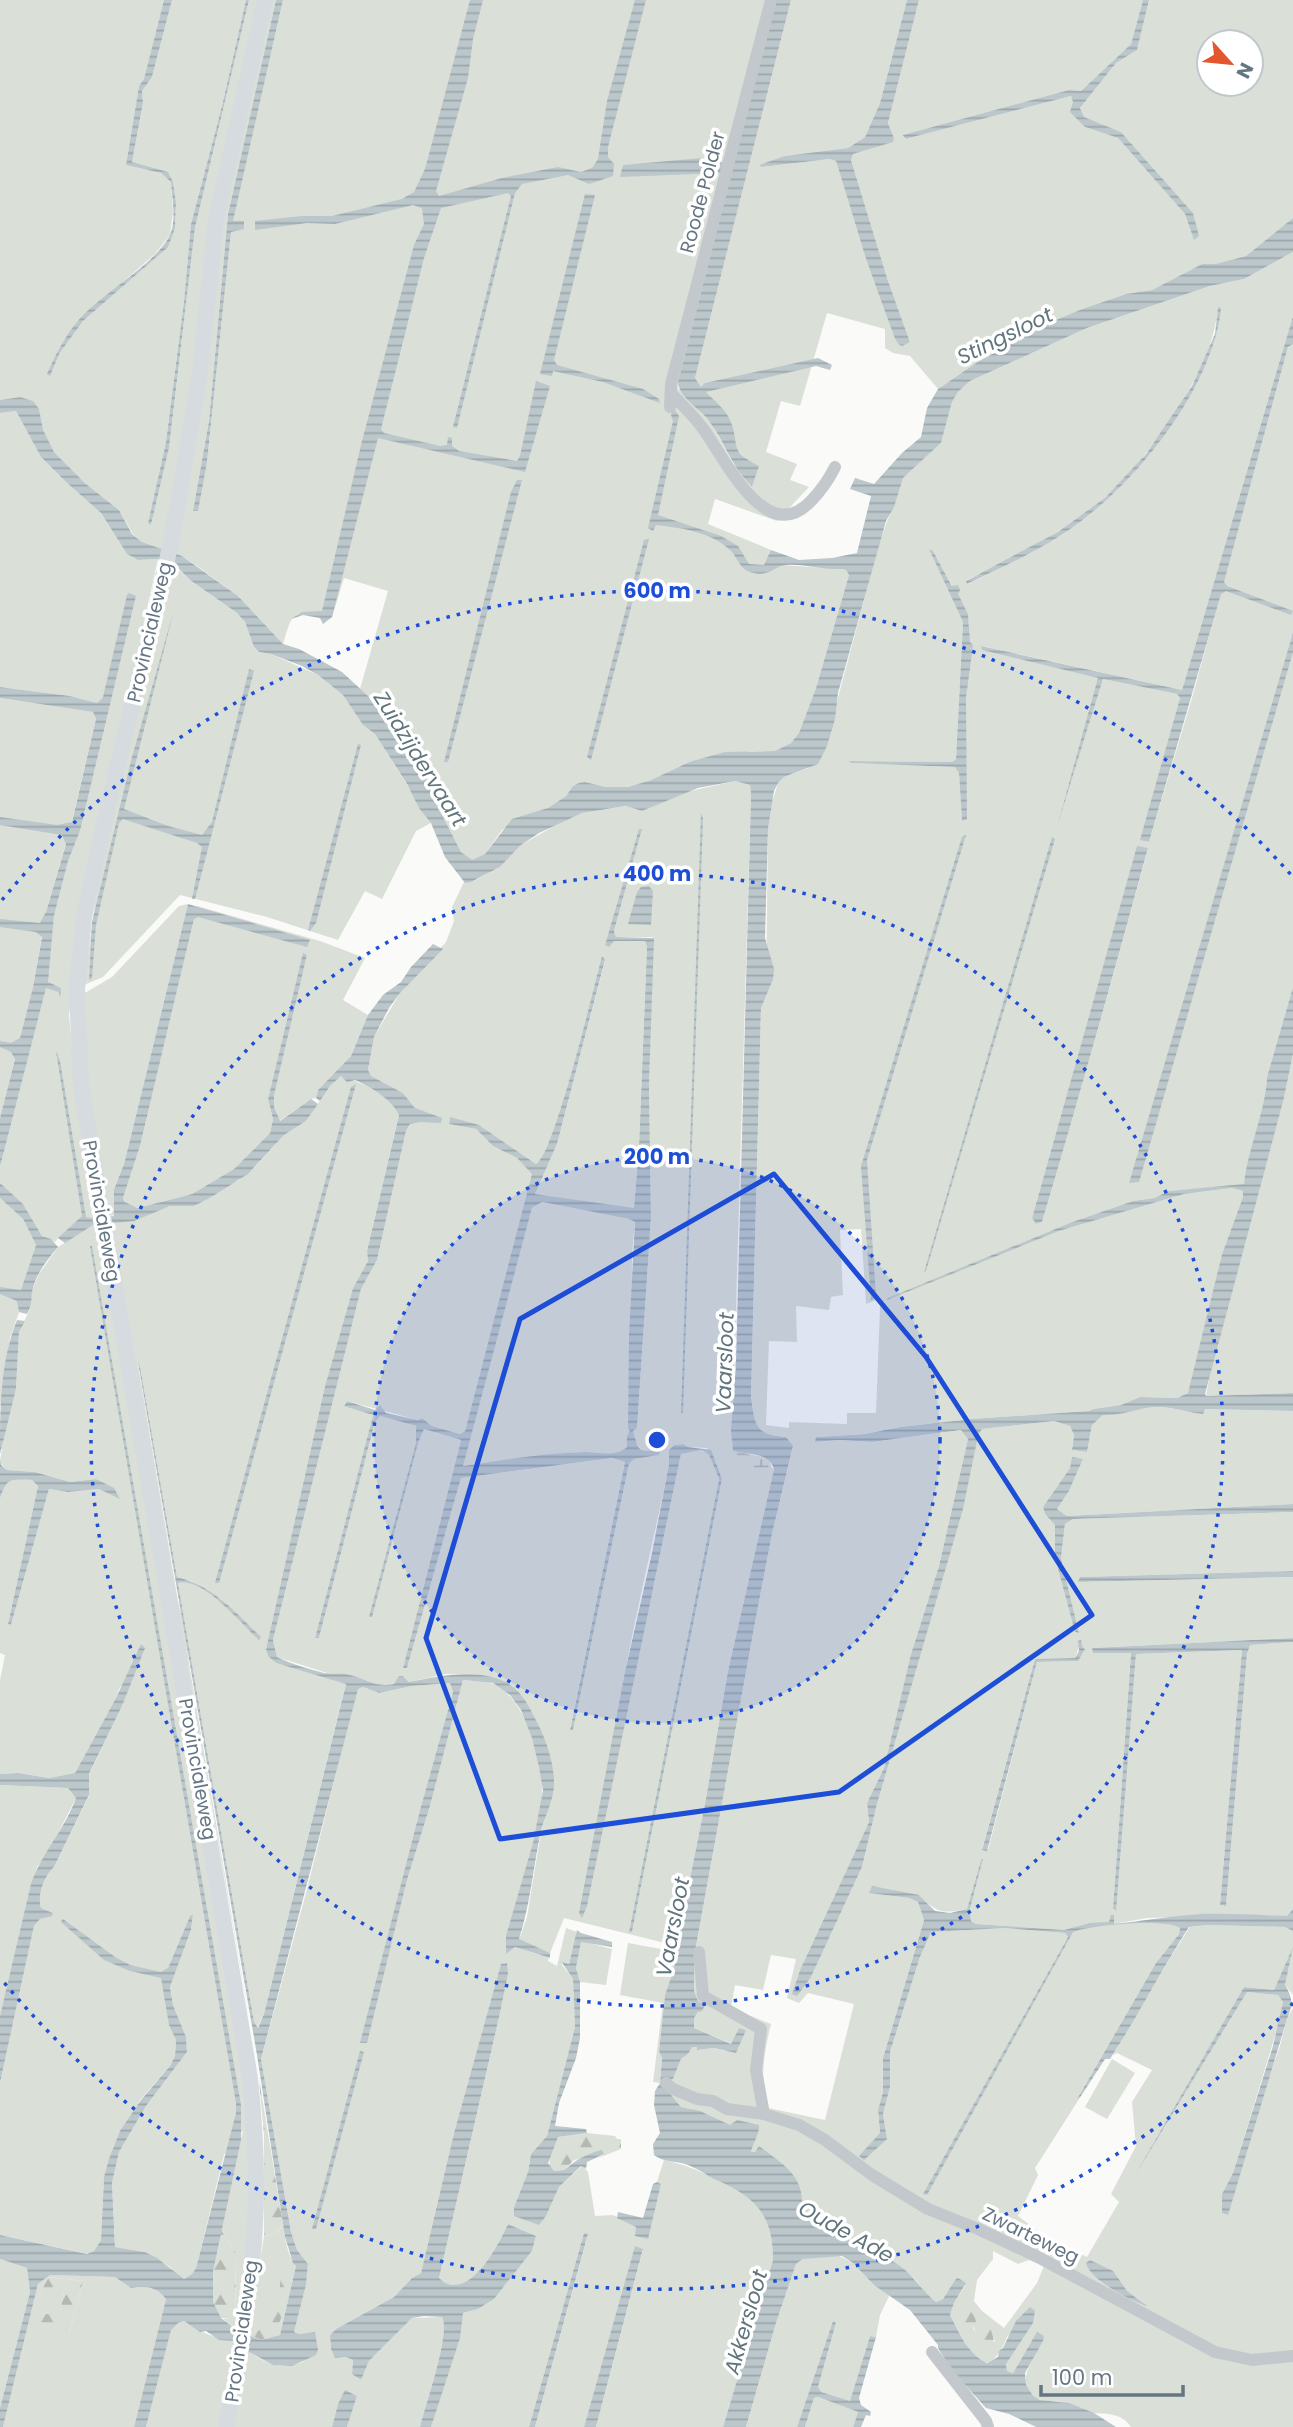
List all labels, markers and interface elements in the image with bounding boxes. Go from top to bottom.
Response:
north arrow [1195,28,1265,98]
text: N [1229,58,1260,83]
street label: Roode Polder [673,128,732,256]
water label: Stingsloot [952,300,1058,371]
street label: Provincialeweg [120,559,179,705]
text: 600 m [623,576,691,605]
water label: Zuidzijdervaart [367,685,474,832]
text: 400 m [623,859,691,888]
street label: Provincialeweg [76,1138,127,1284]
text: 200 m [624,1142,690,1171]
water label: Vaarsloot [708,1312,741,1414]
centre of rings [645,1428,669,1452]
street label: Provincialeweg [172,1696,223,1842]
water label: Vaarsloot [649,1874,696,1979]
water label: Oude Ade [793,2193,899,2270]
street label: Zwarteweg [978,2200,1084,2271]
street label: Provincialeweg [218,2258,265,2404]
water label: Akkersloot [717,2266,774,2378]
scale bar [1041,2354,1183,2398]
text: 100 m [1052,2363,1112,2392]

